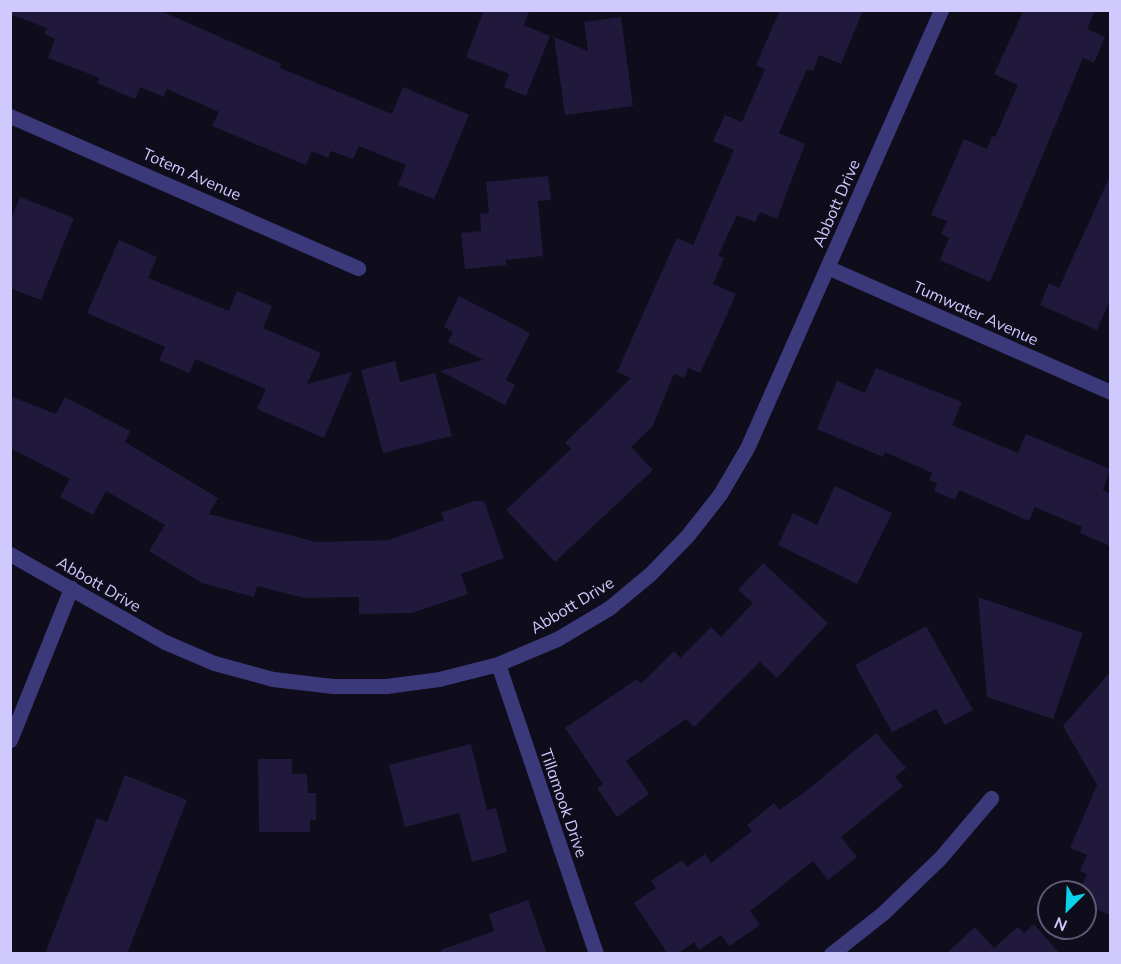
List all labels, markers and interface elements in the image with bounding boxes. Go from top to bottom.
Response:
street label: Totem Avenue [140,144,244,204]
street label: Abbott Drive [808,156,864,250]
street label: Tumwater Avenue [910,277,1042,349]
street label: Abbott Drive [54,552,144,616]
street label: Abbott Drive [527,573,617,637]
street label: Tillamook Drive [536,746,592,860]
north arrow [1037,880,1097,940]
text: N [1051,913,1070,936]

